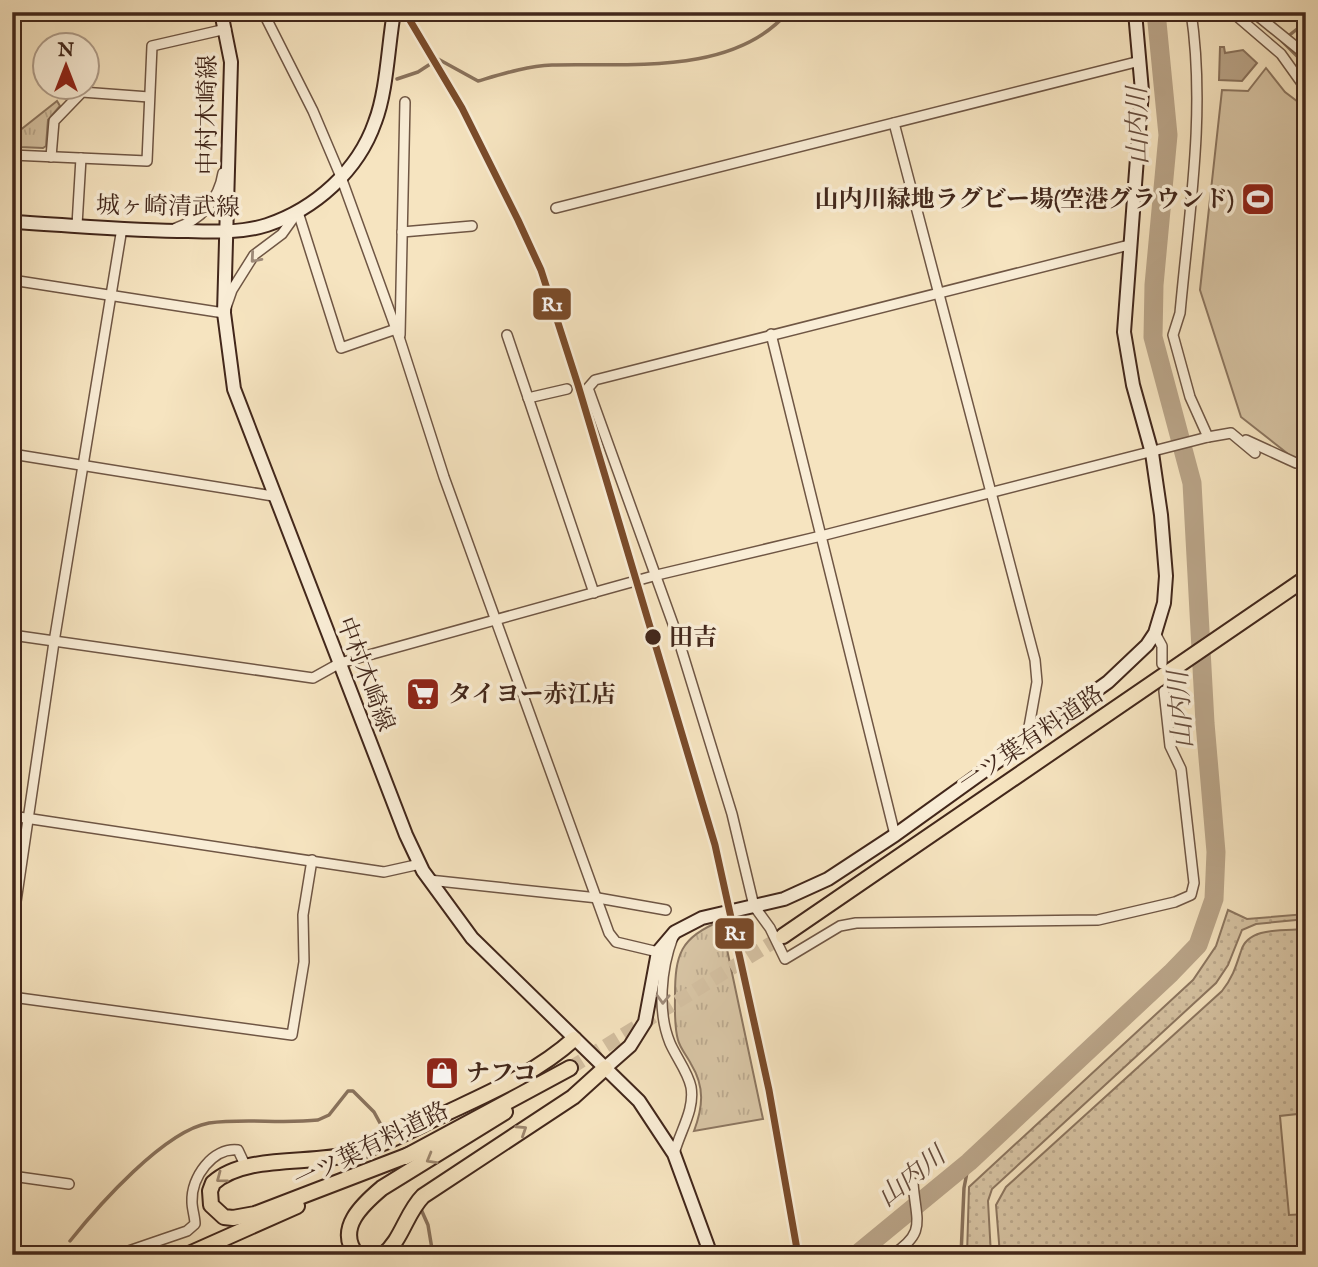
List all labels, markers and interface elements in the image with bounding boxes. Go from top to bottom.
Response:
north arrow [32,32,102,102]
text: N [57,39,75,63]
street label: 中村木崎線 [193,55,224,175]
water label: 山内川 [1121,84,1156,165]
sports icon: 山内川緑地ラグビー場(空港グラウンド) [1239,180,1277,218]
place label: 山内川緑地ラグビー場(空港グラウンド) [815,185,1234,216]
street label: 城ヶ崎清武線 [96,191,240,224]
one-way arrow [251,250,263,263]
line badge: R1 [532,287,572,321]
text: R1 [541,294,563,318]
street label: 中村木崎線 [329,613,401,736]
place label: 田吉 [669,623,717,654]
marker: 田吉 [643,627,663,647]
water label: 山内川 [1162,667,1201,750]
supermarket icon: タイヨー赤江店 [404,675,442,713]
street label: 一ツ葉有料道路 [954,679,1110,799]
place label: タイヨー赤江店 [448,680,616,711]
line badge: R1 [714,917,755,950]
text: R1 [724,923,746,947]
one-way arrow [655,994,671,1005]
shop icon: ナフコ [423,1054,461,1092]
place label: ナフコ [466,1059,537,1090]
street label: 一ツ葉有料道路 [289,1096,454,1197]
one-way arrow [514,1126,527,1139]
water label: 山内川 [871,1138,955,1215]
one-way arrow [425,1151,438,1164]
one-way arrow [217,1170,229,1183]

